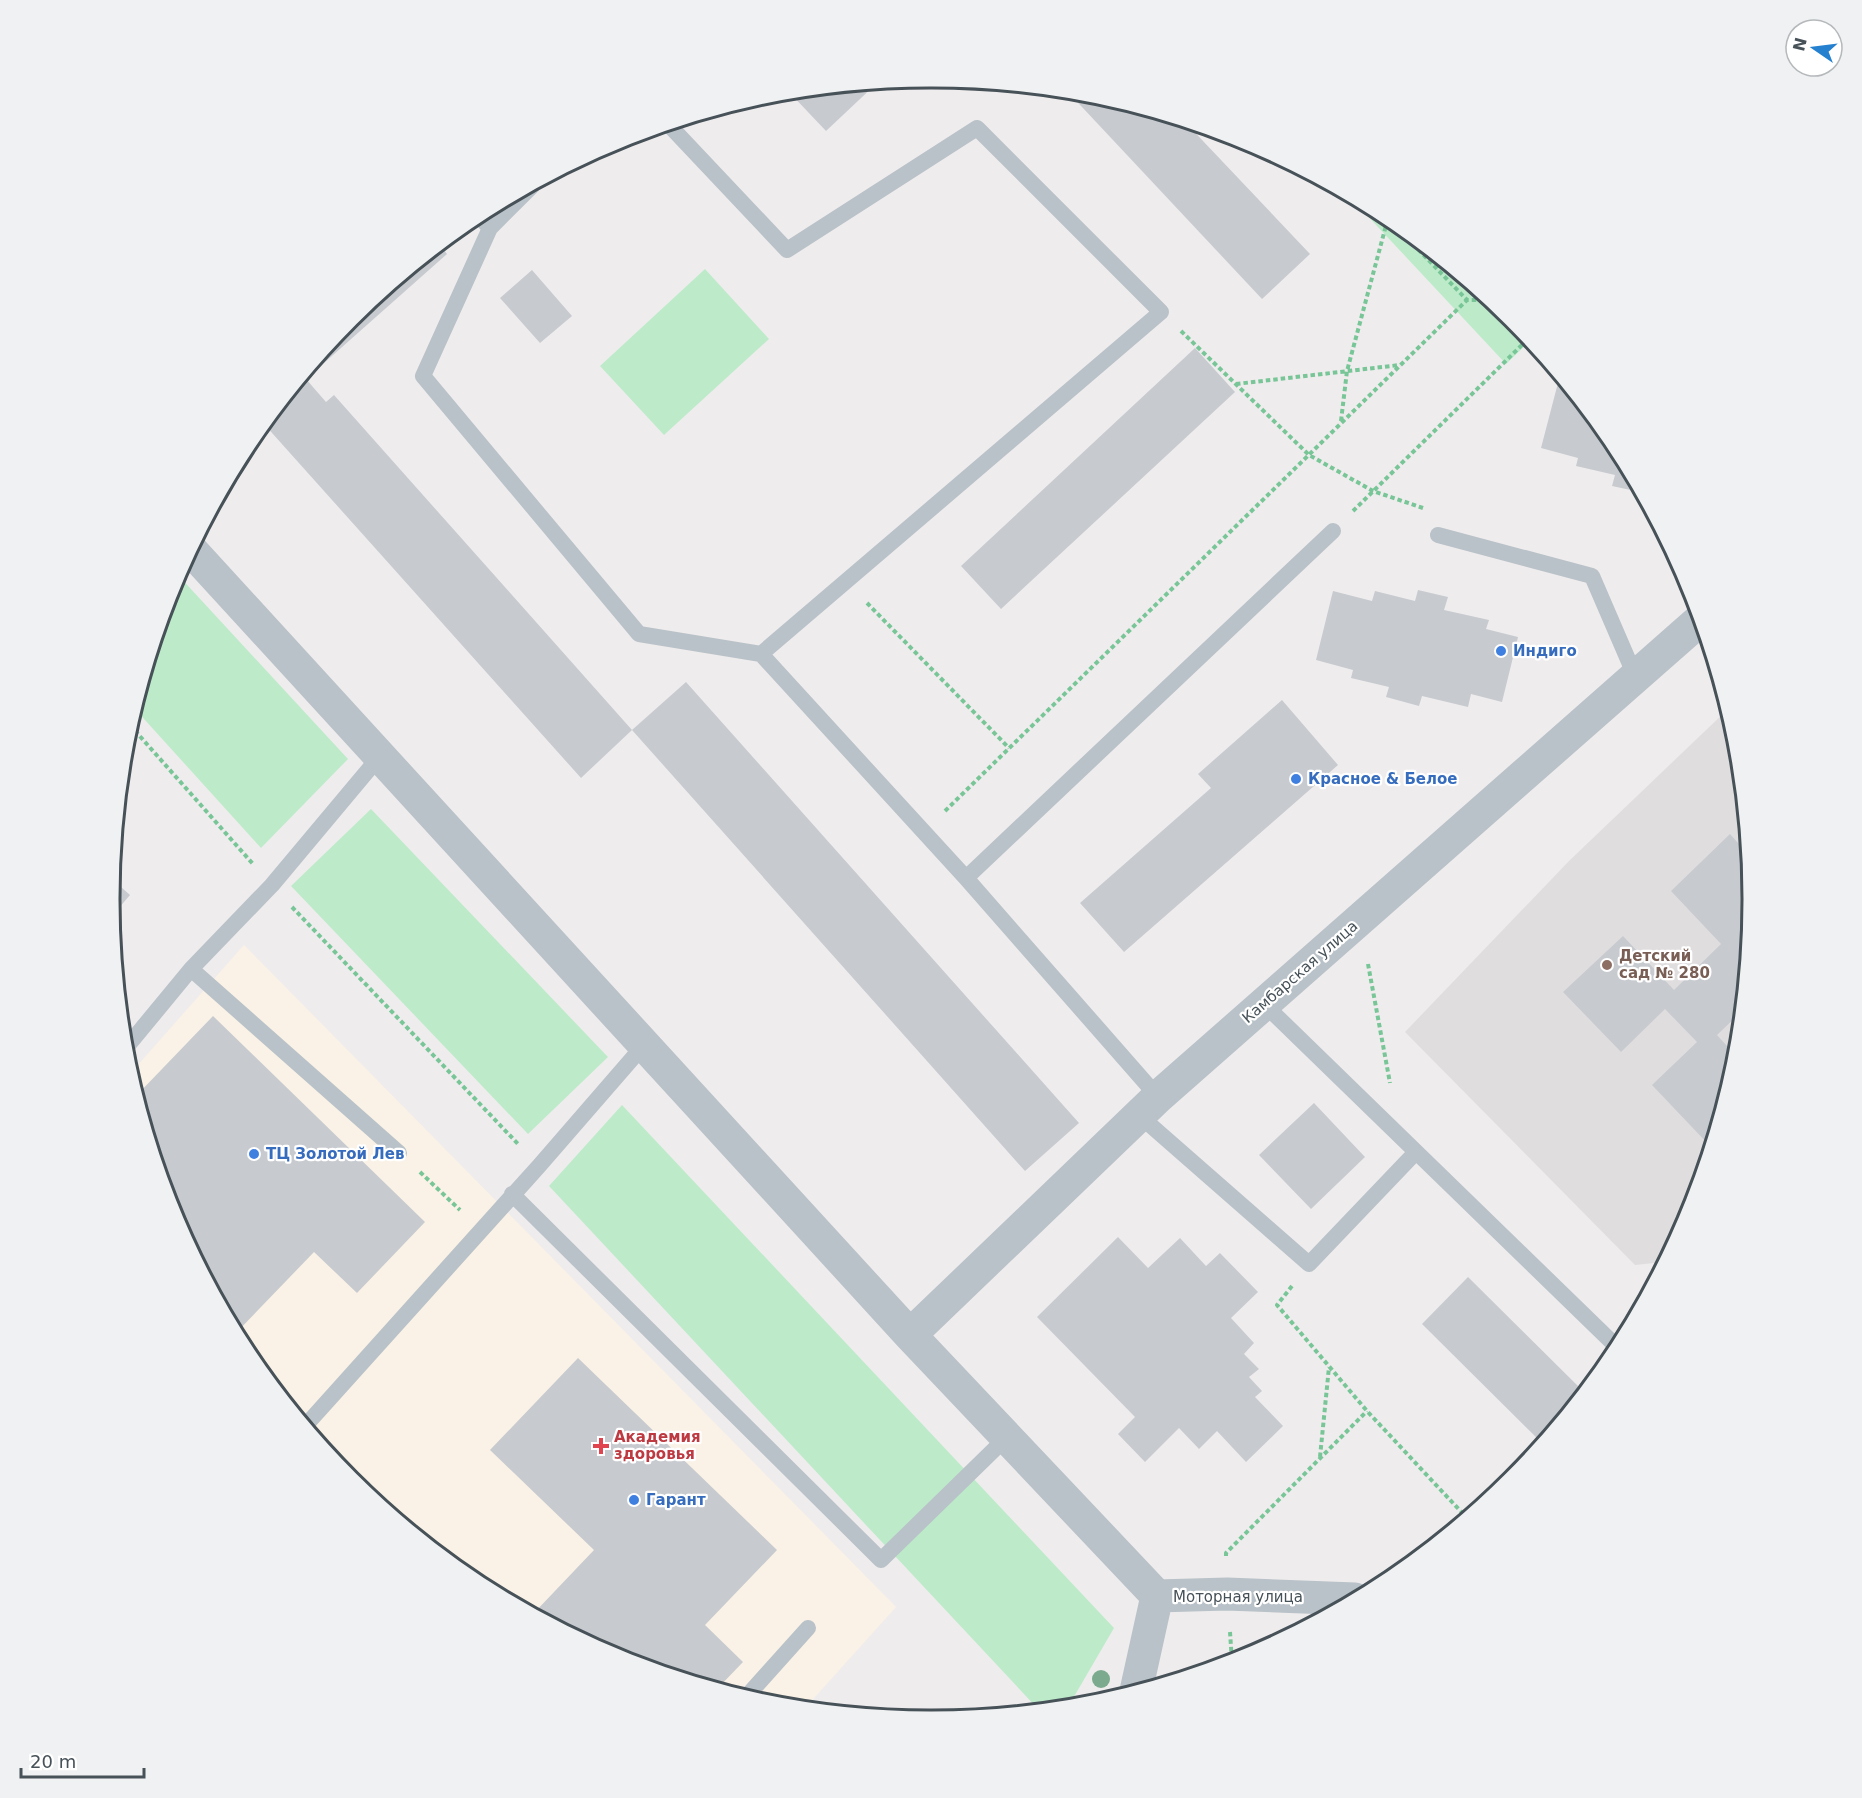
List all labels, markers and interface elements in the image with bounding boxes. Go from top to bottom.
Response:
north arrow [1784,18,1844,78]
text: N [1789,36,1811,53]
place label: Индиго [1513,642,1577,660]
marker: Индиго [1494,644,1508,658]
place label: Красное & Белое [1308,770,1457,788]
marker: Красное & Белое [1289,772,1303,786]
street label: Камбарская улица [1239,917,1361,1027]
place label: Детский сад № 280 [1619,947,1710,982]
marker: Детский сад № 280 [1600,958,1614,972]
place label: ТЦ Золотой Лев [266,1145,404,1163]
marker: ТЦ Золотой Лев [247,1147,261,1161]
place label: Академия здоровья [614,1428,701,1463]
marker: Академия здоровья [592,1437,610,1455]
place label: Гарант [646,1491,706,1509]
marker: Гарант [627,1493,641,1507]
street label: Моторная улица [1173,1588,1303,1606]
scale bar [21,1741,144,1779]
text: 20 m [30,1751,76,1772]

